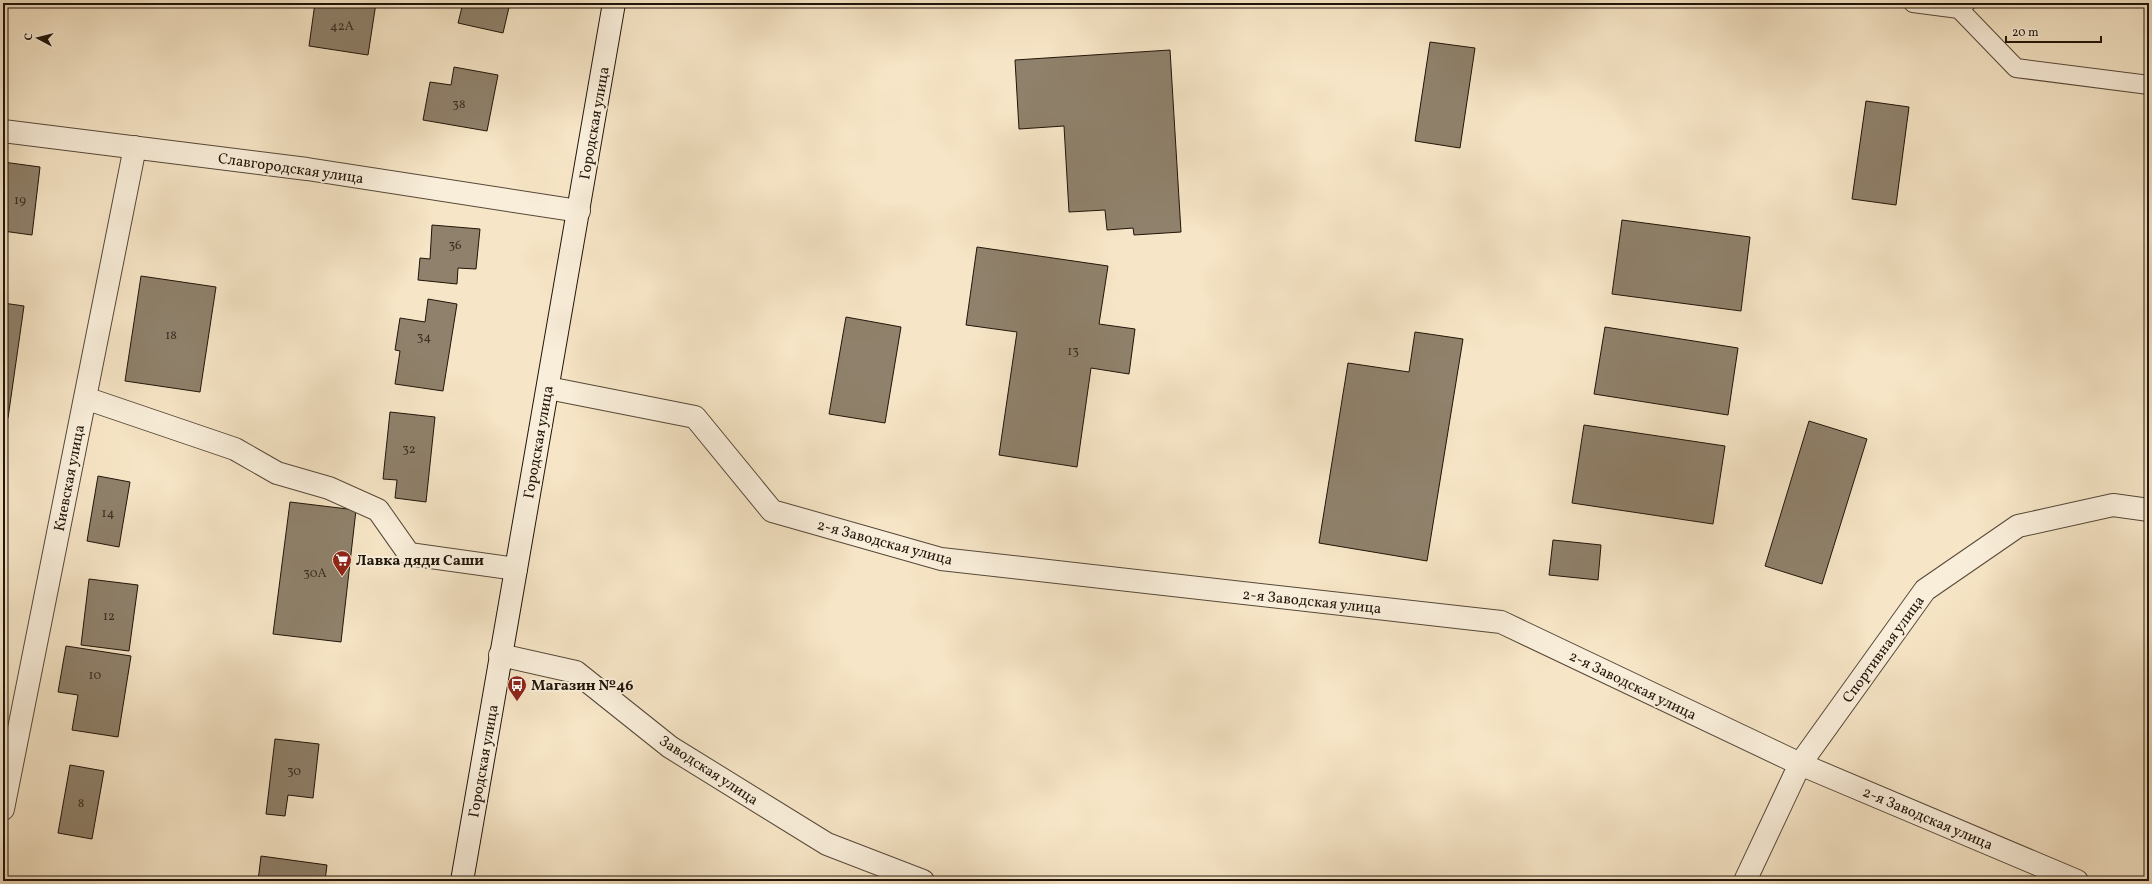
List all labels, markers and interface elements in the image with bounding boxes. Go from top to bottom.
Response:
north arrow [18,18,58,58]
house number: 42А [330,18,354,36]
scale bar [2006,18,2101,44]
text: 20 m [2012,25,2039,41]
text: С [22,33,37,41]
street label: Городская улица [575,65,616,182]
house number: 38 [452,96,466,114]
street label: Славгородская улица [217,149,365,190]
house number: 19 [14,192,26,210]
house number: 36 [448,237,462,255]
house number: 18 [165,327,177,345]
house number: 34 [417,329,431,347]
house number: 13 [1067,343,1079,361]
street label: Городская улица [519,384,560,501]
street label: Киевская улица [50,423,91,533]
house number: 32 [402,441,416,459]
house number: 14 [102,505,115,523]
street label: 2-я Заводская улица [814,515,955,572]
supermarket icon: Лавка дяди Саши [331,549,353,577]
place label: Лавка дяди Саши [356,551,484,572]
house number: 30А [303,565,327,583]
street label: 2-я Заводская улица [1241,585,1382,620]
street label: Спортивная улица [1838,592,1930,708]
house number: 12 [103,608,115,626]
street label: 2-я Заводская улица [1565,646,1700,726]
house number: 10 [89,667,102,685]
bus stop icon: Магазин №46 [506,674,528,702]
place label: Магазин №46 [531,676,633,697]
street label: Городская улица [464,703,505,820]
street label: Заводская улица [654,731,762,811]
house number: 30 [287,763,301,781]
street label: 2-я Заводская улица [1859,782,1996,856]
house number: 8 [78,795,84,813]

